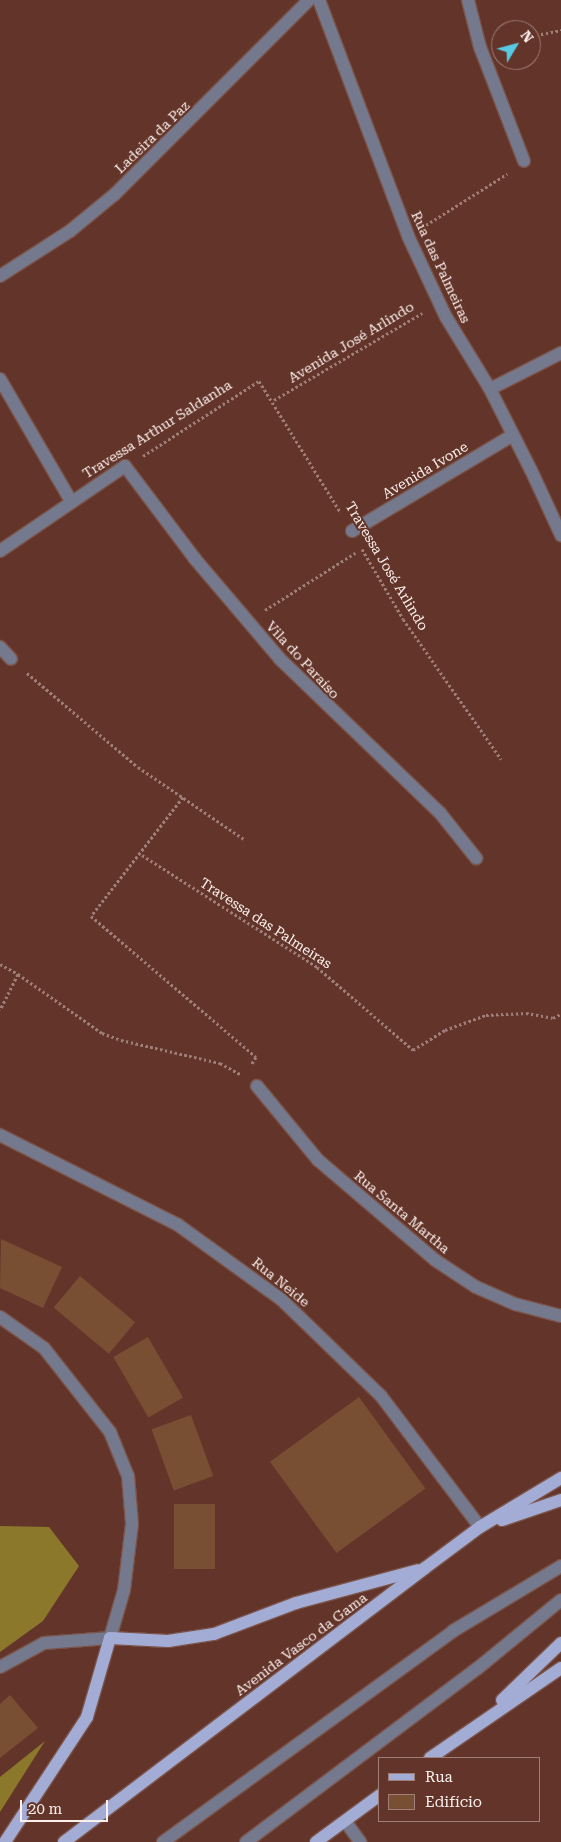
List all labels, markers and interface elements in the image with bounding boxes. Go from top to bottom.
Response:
north arrow [491,20,541,70]
text: N [518,27,537,46]
street label: Ladeira da Paz [111,97,193,177]
street label: Rua das Palmeiras [408,208,474,326]
street label: Avenida José Arlindo [285,298,417,386]
street label: Travessa Arthur Saldanha [79,376,235,482]
street label: Avenida Ivone [379,438,471,502]
street label: Travessa José Arlindo [342,499,432,633]
street label: Vila do Paraíso [263,618,343,702]
street label: Travessa das Palmeiras [197,874,335,972]
street label: Rua Santa Martha [351,1167,453,1257]
street label: Rua Neide [249,1254,313,1310]
street label: Avenida Vasco da Gama [232,1589,370,1699]
legend [378,1757,541,1822]
text: Rua [425,1768,453,1786]
scale bar [22,1790,110,1822]
text: Edifício [425,1793,482,1811]
text: 20 m [28,1800,62,1818]

